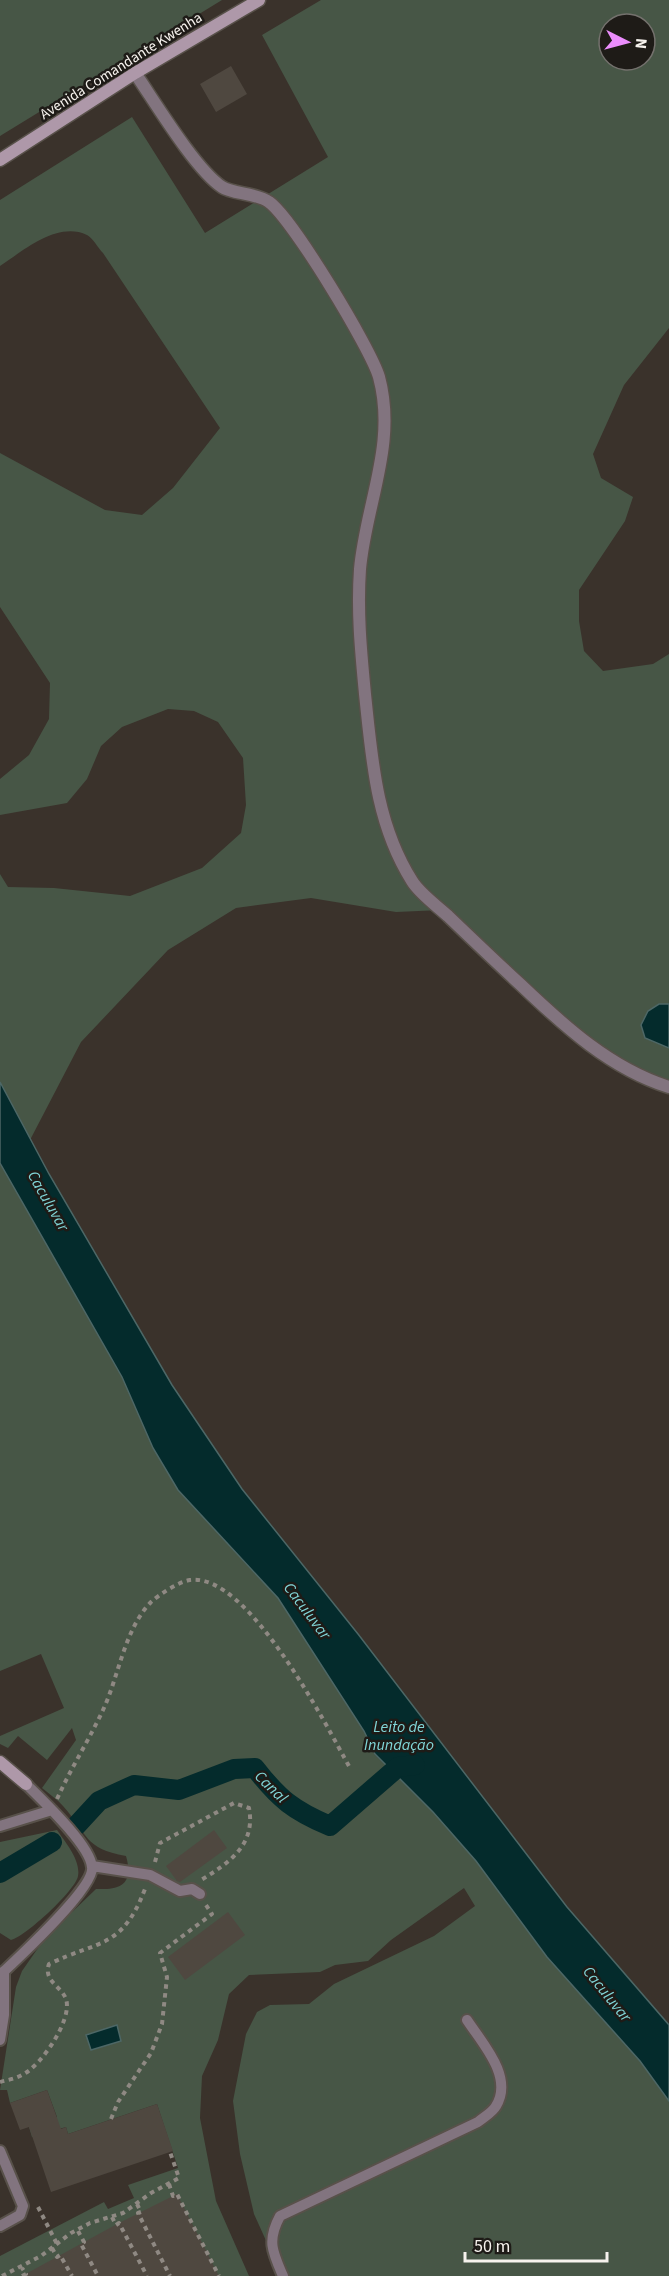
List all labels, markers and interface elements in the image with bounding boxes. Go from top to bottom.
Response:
street label: Avenida Comandante Kwenha [36,7,206,125]
north arrow [597,12,657,72]
text: N [629,37,652,50]
water label: Caculuvar [22,1167,75,1236]
water label: Caculuvar [278,1578,337,1645]
water label: Leito de Inundação [364,1716,434,1756]
water label: Canal [250,1766,292,1808]
water label: Caculuvar [578,1961,637,2028]
scale bar [465,2225,608,2263]
text: 50 m [474,2234,510,2259]

